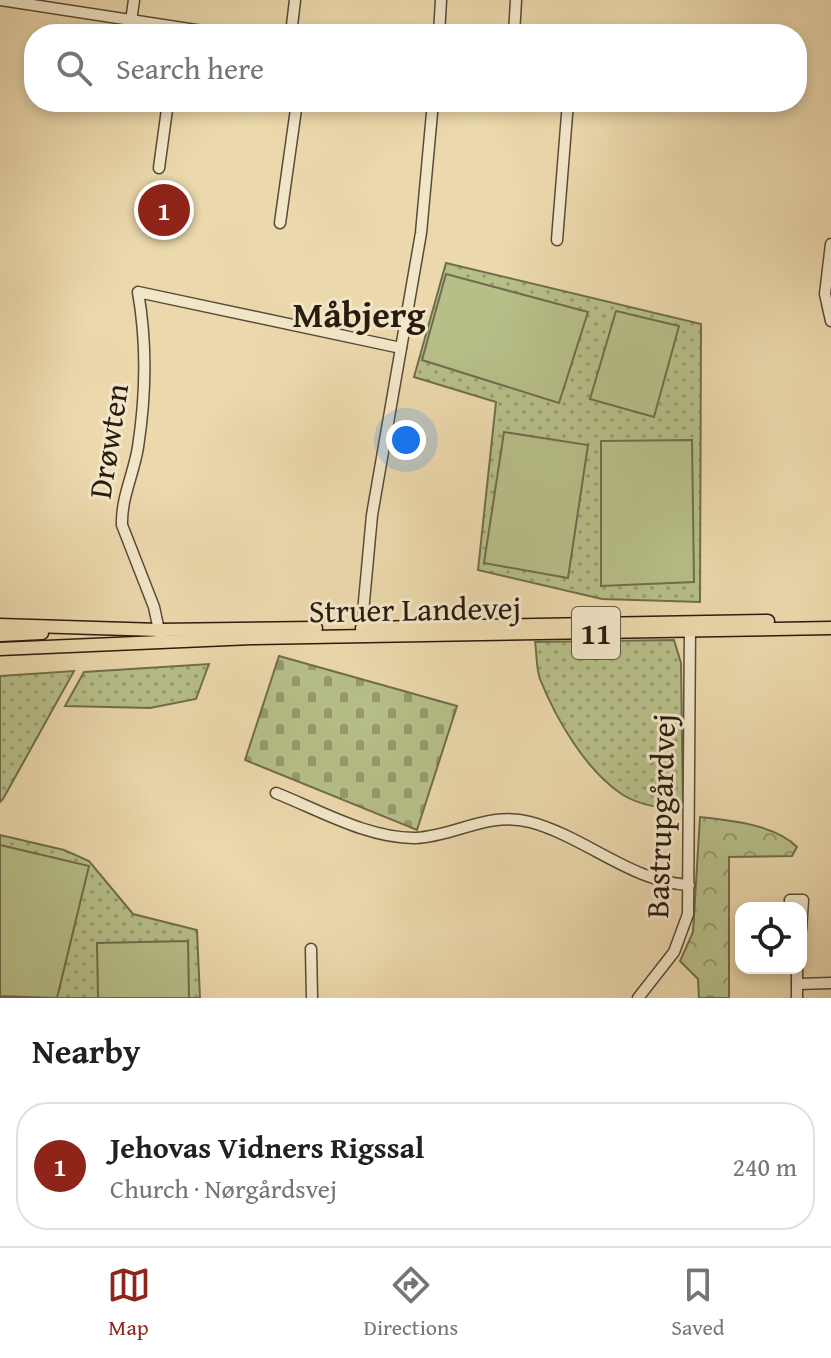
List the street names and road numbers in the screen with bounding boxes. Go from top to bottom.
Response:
street label: Drøwten [76,380,140,502]
street label: Struer Landevej [308,584,522,634]
road number: 11 [572,607,620,659]
street label: Bastrupgårdvej [633,713,687,919]

